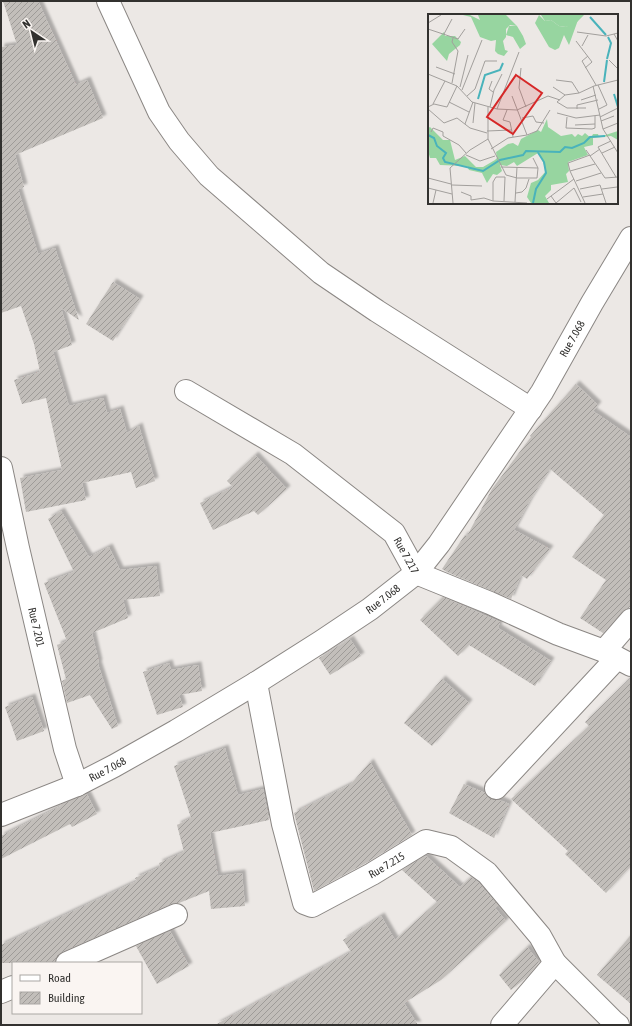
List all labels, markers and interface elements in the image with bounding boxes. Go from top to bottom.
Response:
north arrow [12,12,52,52]
inset map [428,14,618,204]
text: N [20,17,32,31]
street label: Rue 7.068 [557,318,587,359]
street label: Rue 7.217 [391,535,421,576]
street label: Rue 7.068 [364,582,402,616]
street label: Rue 7.201 [26,606,47,648]
street label: Rue 7.068 [87,755,128,784]
street label: Rue 7.215 [367,850,407,881]
legend [12,962,142,1014]
text: Road [48,971,71,985]
text: Building [48,991,86,1005]

